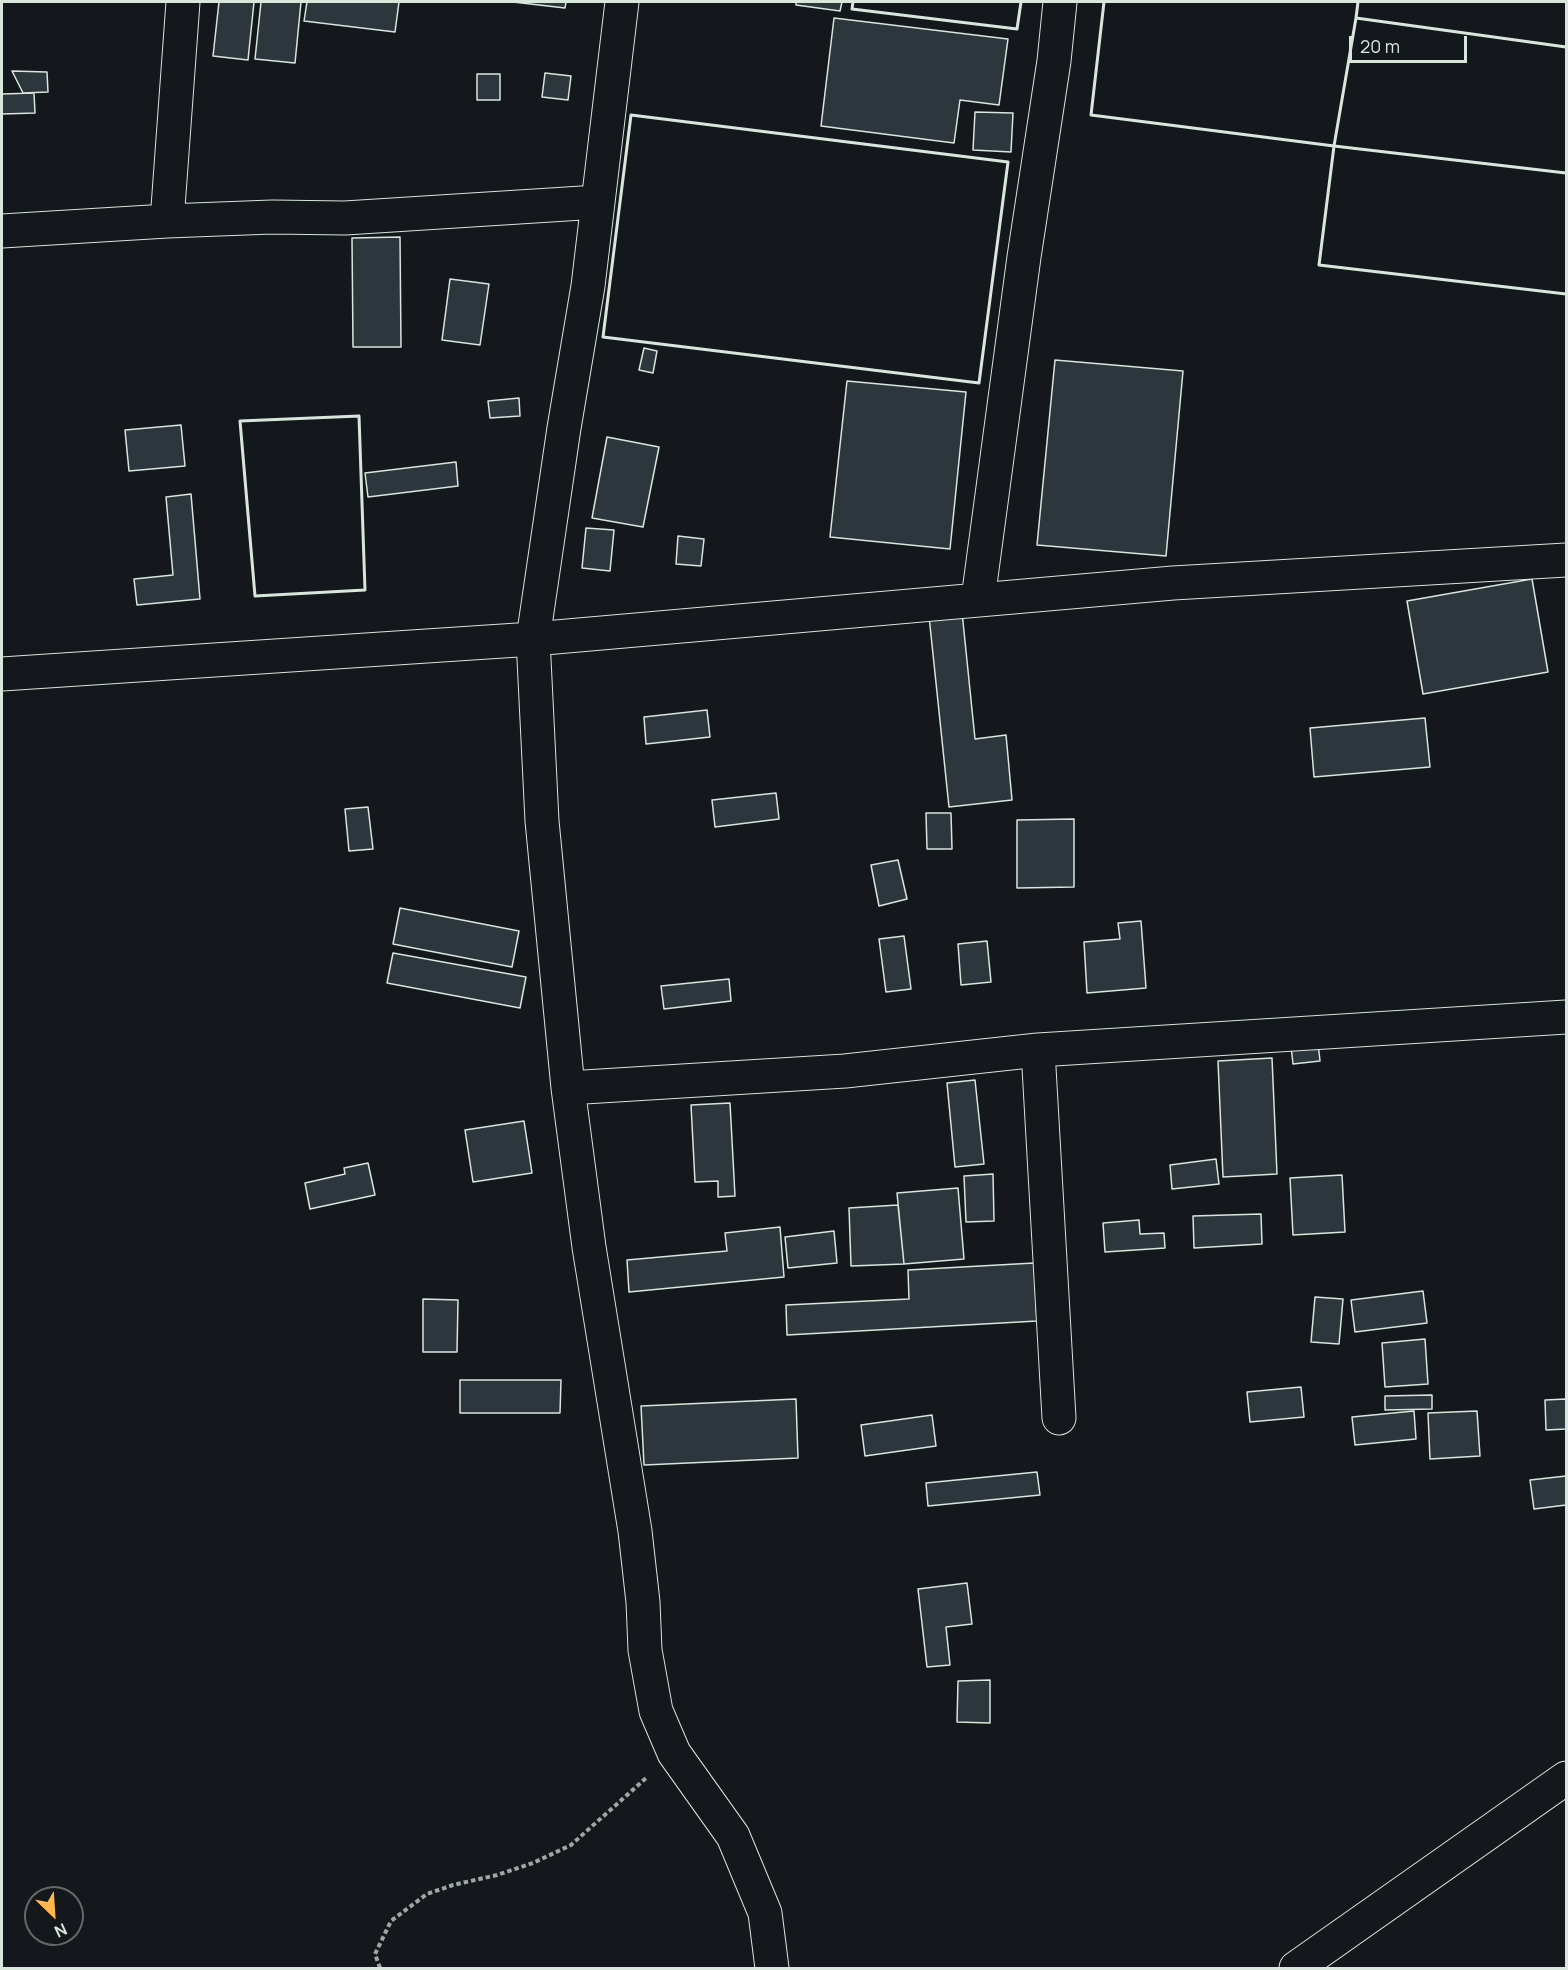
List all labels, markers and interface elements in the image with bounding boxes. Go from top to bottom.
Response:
scale bar [1352,24,1470,62]
text: 20 m [1360,34,1400,58]
north arrow [24,1886,84,1946]
text: N [51,1918,71,1943]

